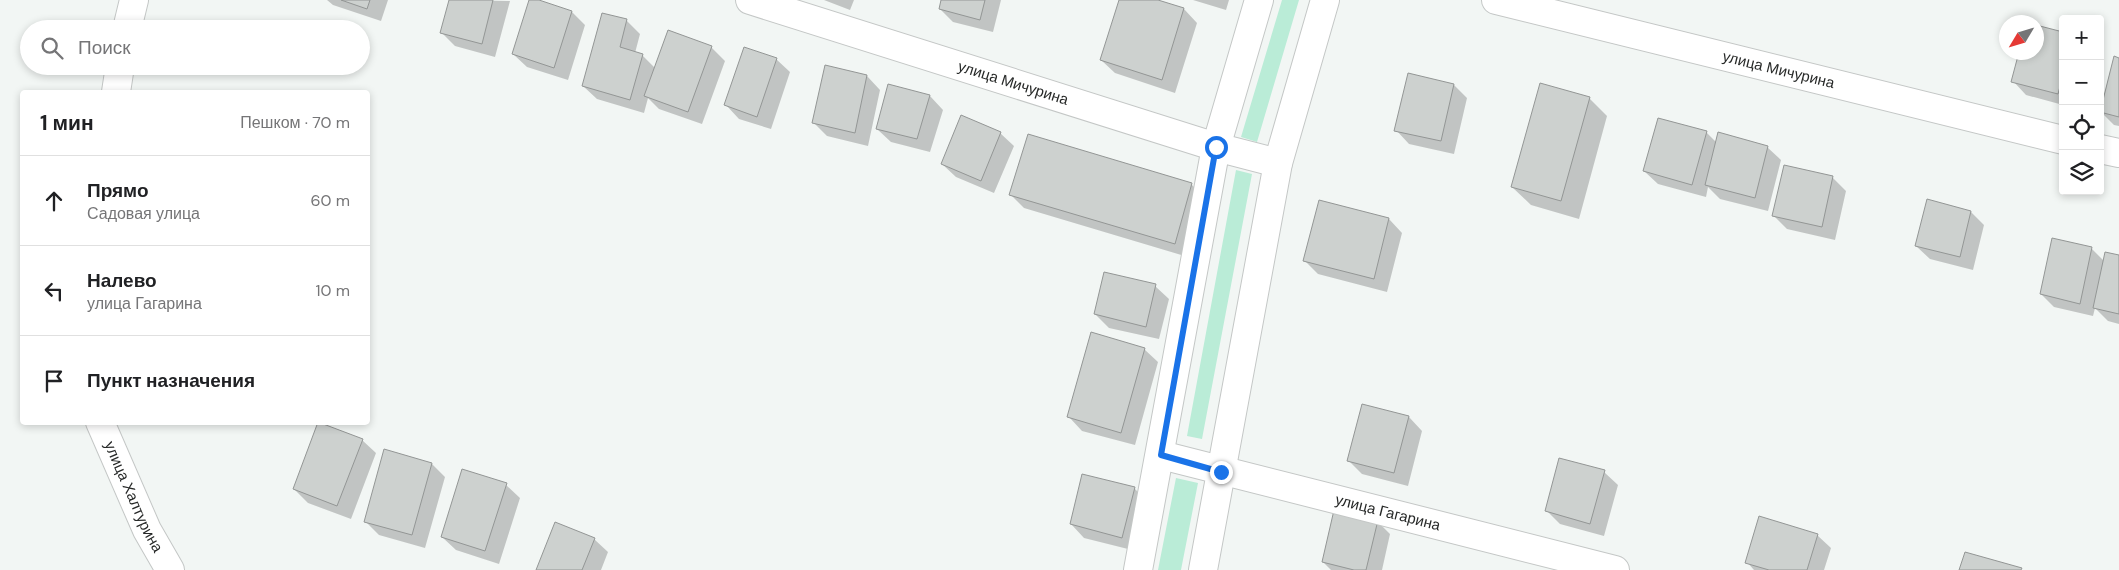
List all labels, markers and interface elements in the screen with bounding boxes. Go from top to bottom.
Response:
north arrow [1999,15,2044,60]
map controls [2059,15,2104,195]
button: + [2059,15,2104,60]
search box [20,20,370,75]
icon: search [38,34,66,62]
text: Поиск [78,35,131,60]
street label: улица Мичурина [1720,46,1837,93]
street label: улица Мичурина [956,56,1072,110]
button: − [2059,60,2104,105]
button: locate [2059,105,2104,150]
text: 1 мин [40,109,94,137]
text: Пешком · 70 m [240,112,350,133]
route start [1205,136,1228,159]
button: layers [2059,150,2104,195]
text: Прямо [87,178,149,203]
icon: ahead [40,187,68,215]
text: 60 m [310,190,350,211]
text: Садовая улица [87,203,200,224]
text: Налево [87,268,157,293]
icon: left [40,277,68,305]
text: 10 m [316,280,350,301]
text: улица Гагарина [87,293,202,314]
icon: arrive [40,367,68,395]
text: Пункт назначения [87,368,255,393]
street label: улица Халтурина [100,438,168,557]
route end [1210,461,1233,484]
street label: улица Гагарина [1333,490,1443,536]

